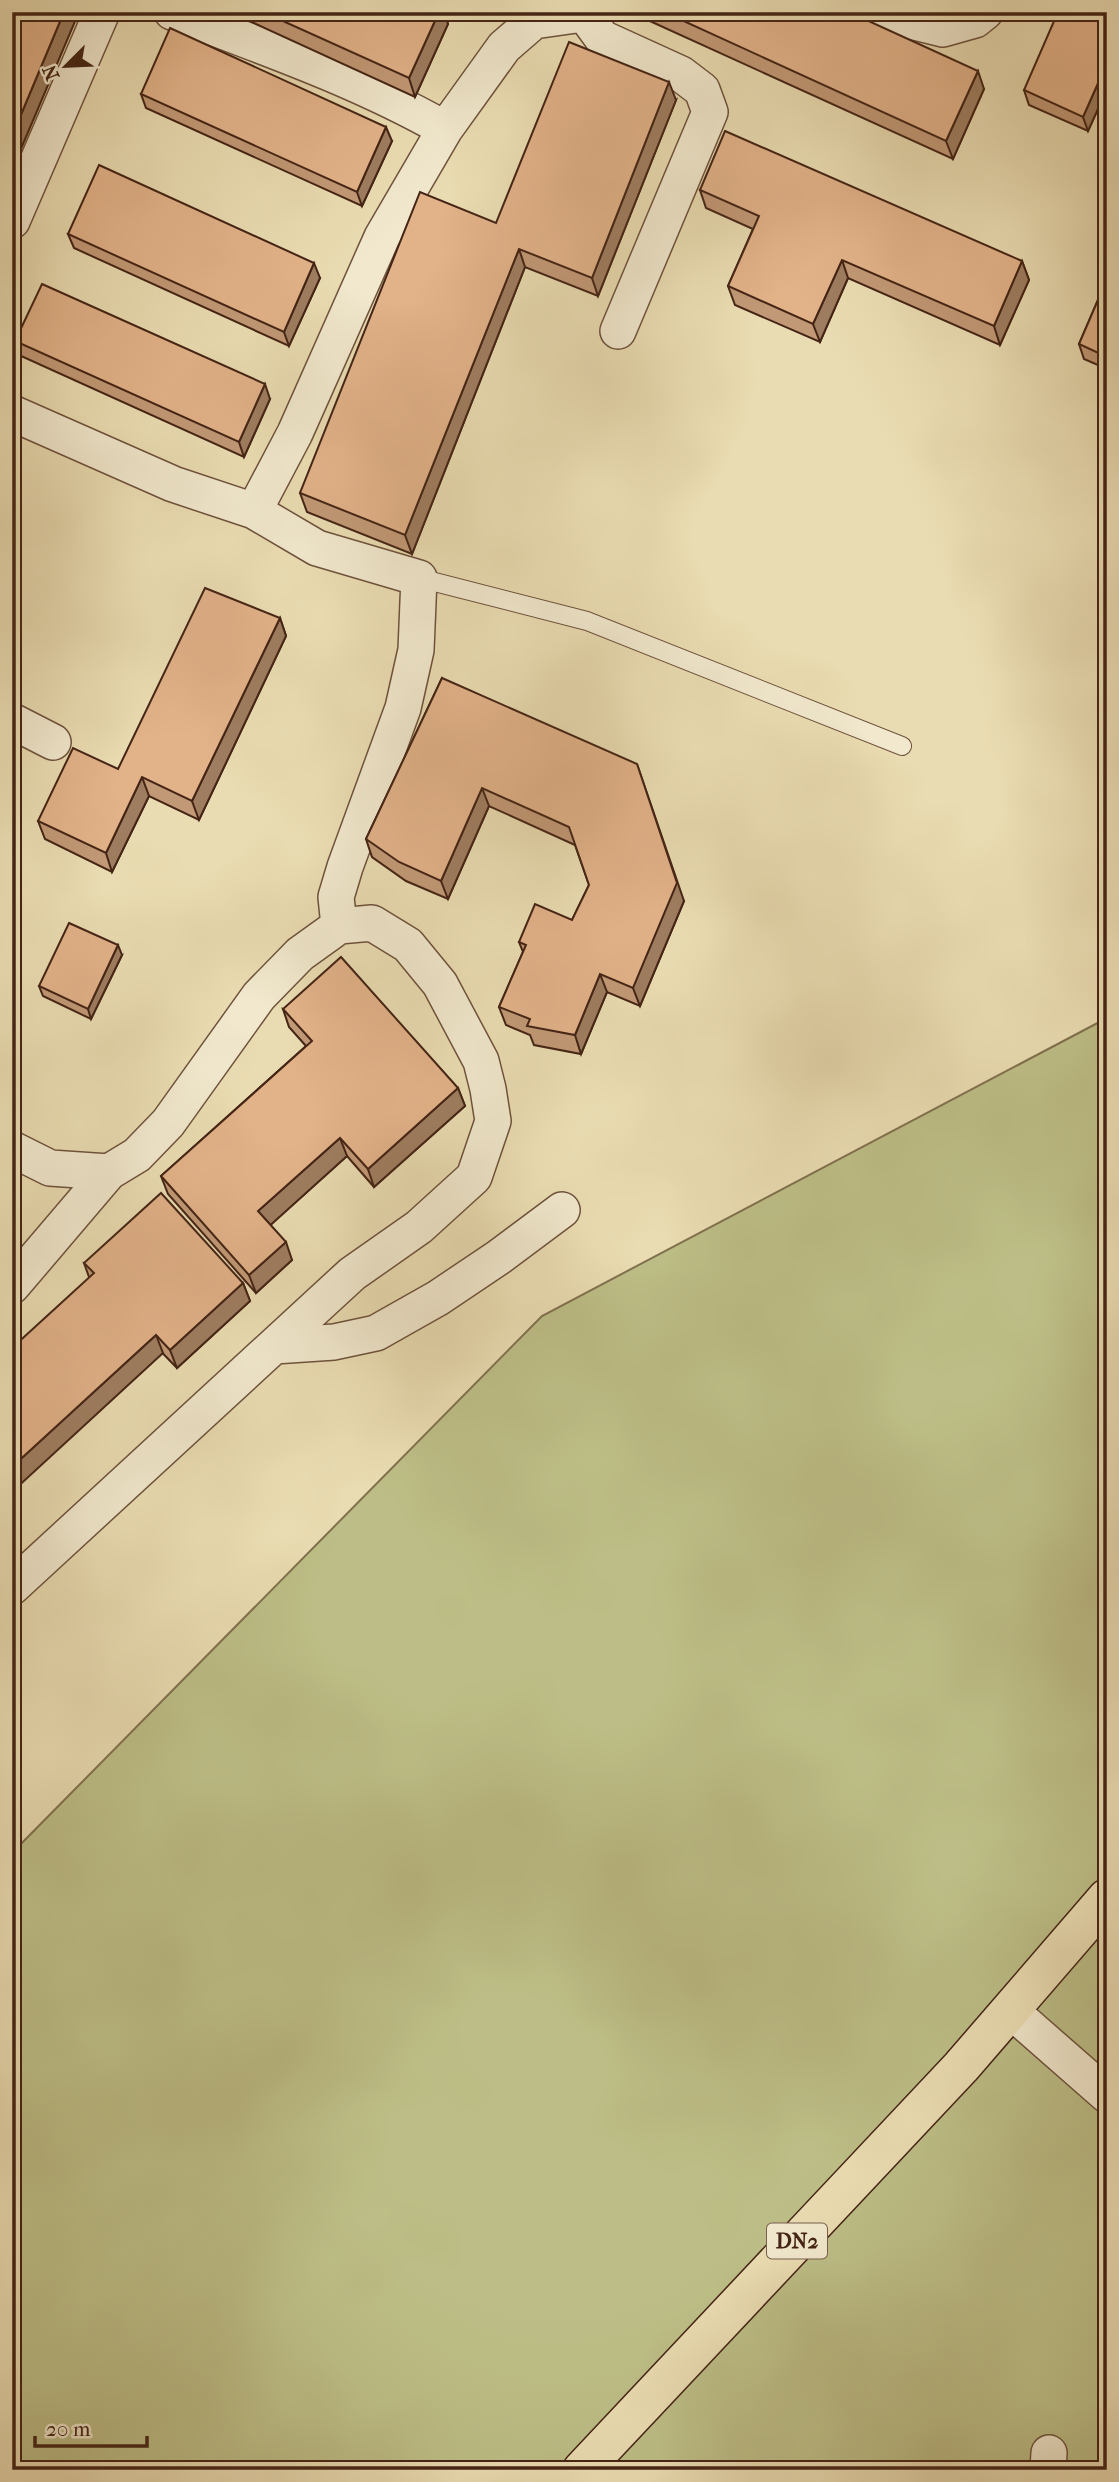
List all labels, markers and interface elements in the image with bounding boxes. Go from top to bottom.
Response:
north arrow [32,32,102,102]
text: N [38,61,64,84]
road number: DN2 [767,2224,827,2258]
scale bar [35,2405,147,2449]
text: 20 m [46,2417,91,2441]

